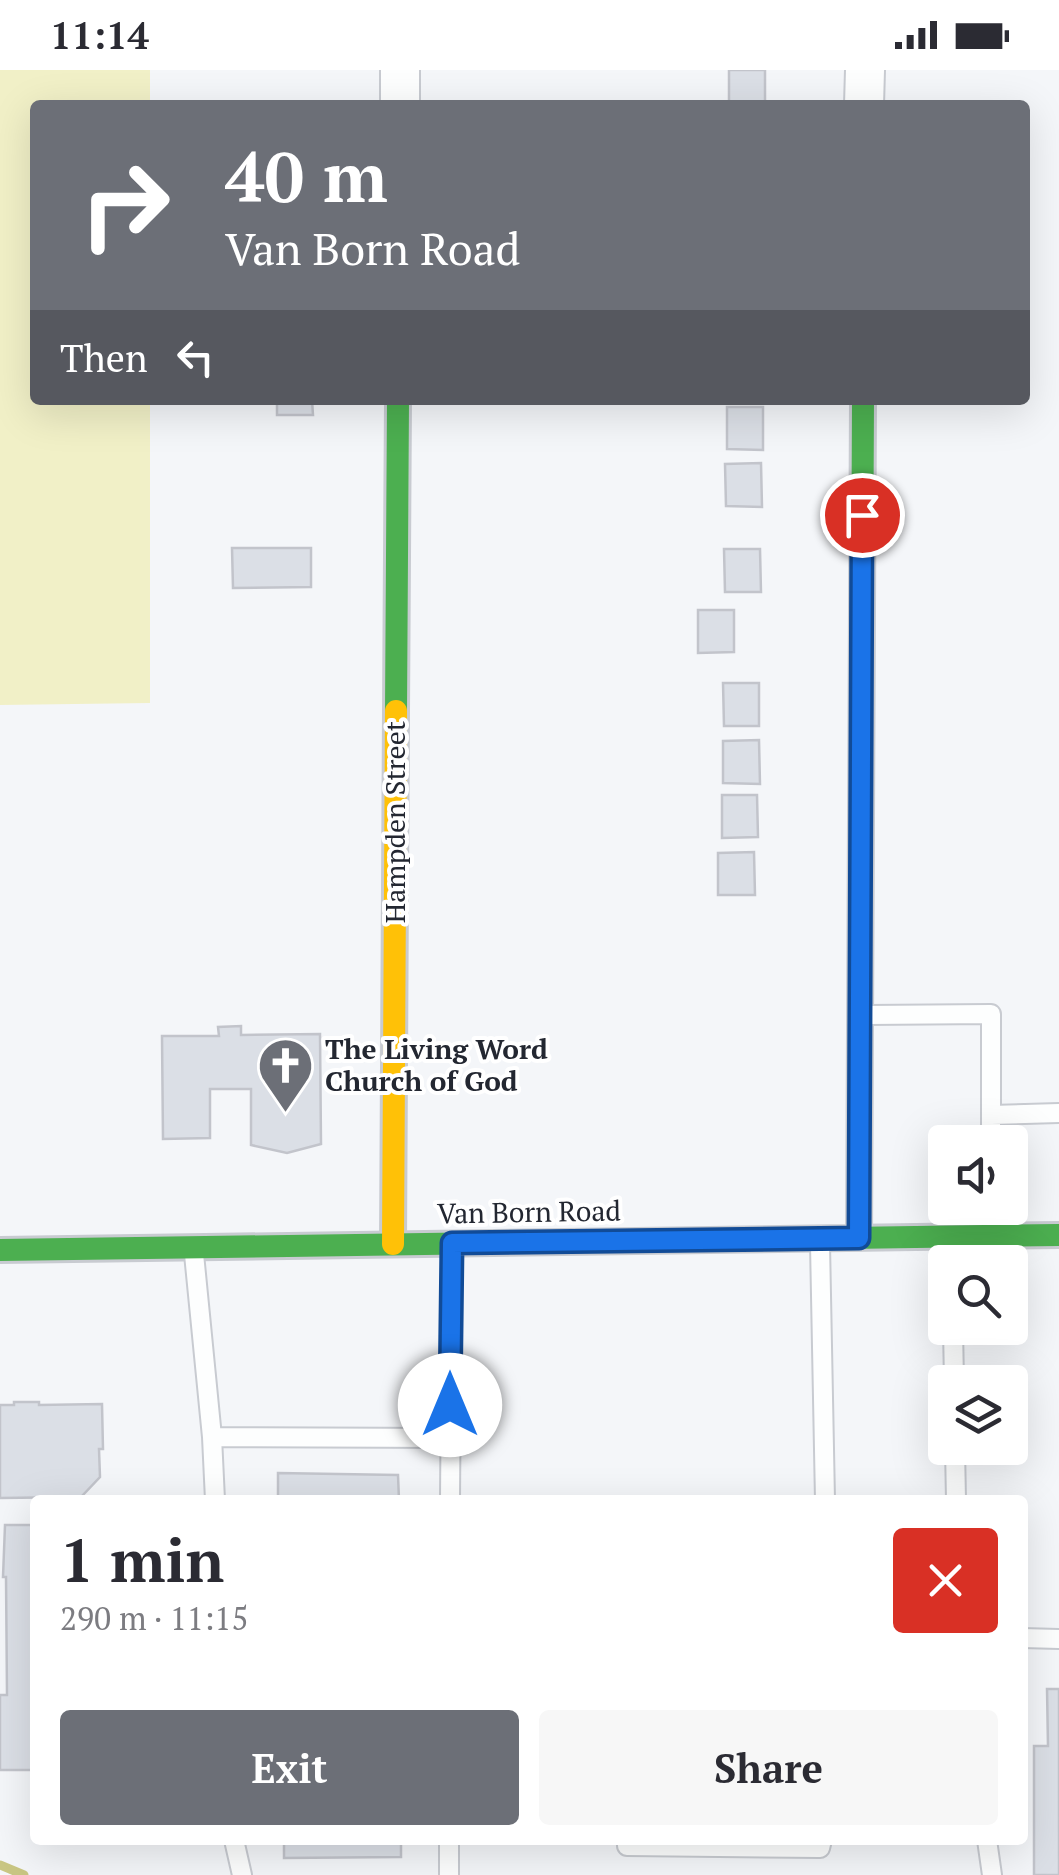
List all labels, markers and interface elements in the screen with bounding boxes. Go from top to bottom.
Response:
text: 11:14 [50,10,149,60]
text: 40 m [225,129,388,222]
icon: right [60,140,190,270]
text: Van Born Road [225,218,520,278]
icon: left [168,330,223,385]
text: Then [60,333,148,383]
pin [820,473,905,558]
icon: arrive [835,488,890,543]
street label: Hampden Street [376,720,413,923]
place label: The Living Word Church of God [325,1030,548,1099]
church icon: The Living Word Church of God [256,1035,316,1114]
map controls [928,1125,1028,1465]
button: sound [928,1125,1028,1225]
street label: Van Born Road [437,1191,621,1232]
button: search [928,1245,1028,1345]
position arrow [398,1353,502,1457]
button: layers [928,1365,1028,1465]
text: 1 min [60,1520,224,1599]
button: close [893,1528,998,1633]
text: 290 m · 11:15 [60,1597,248,1639]
button: Exit [60,1710,519,1825]
button: Share [539,1710,998,1825]

